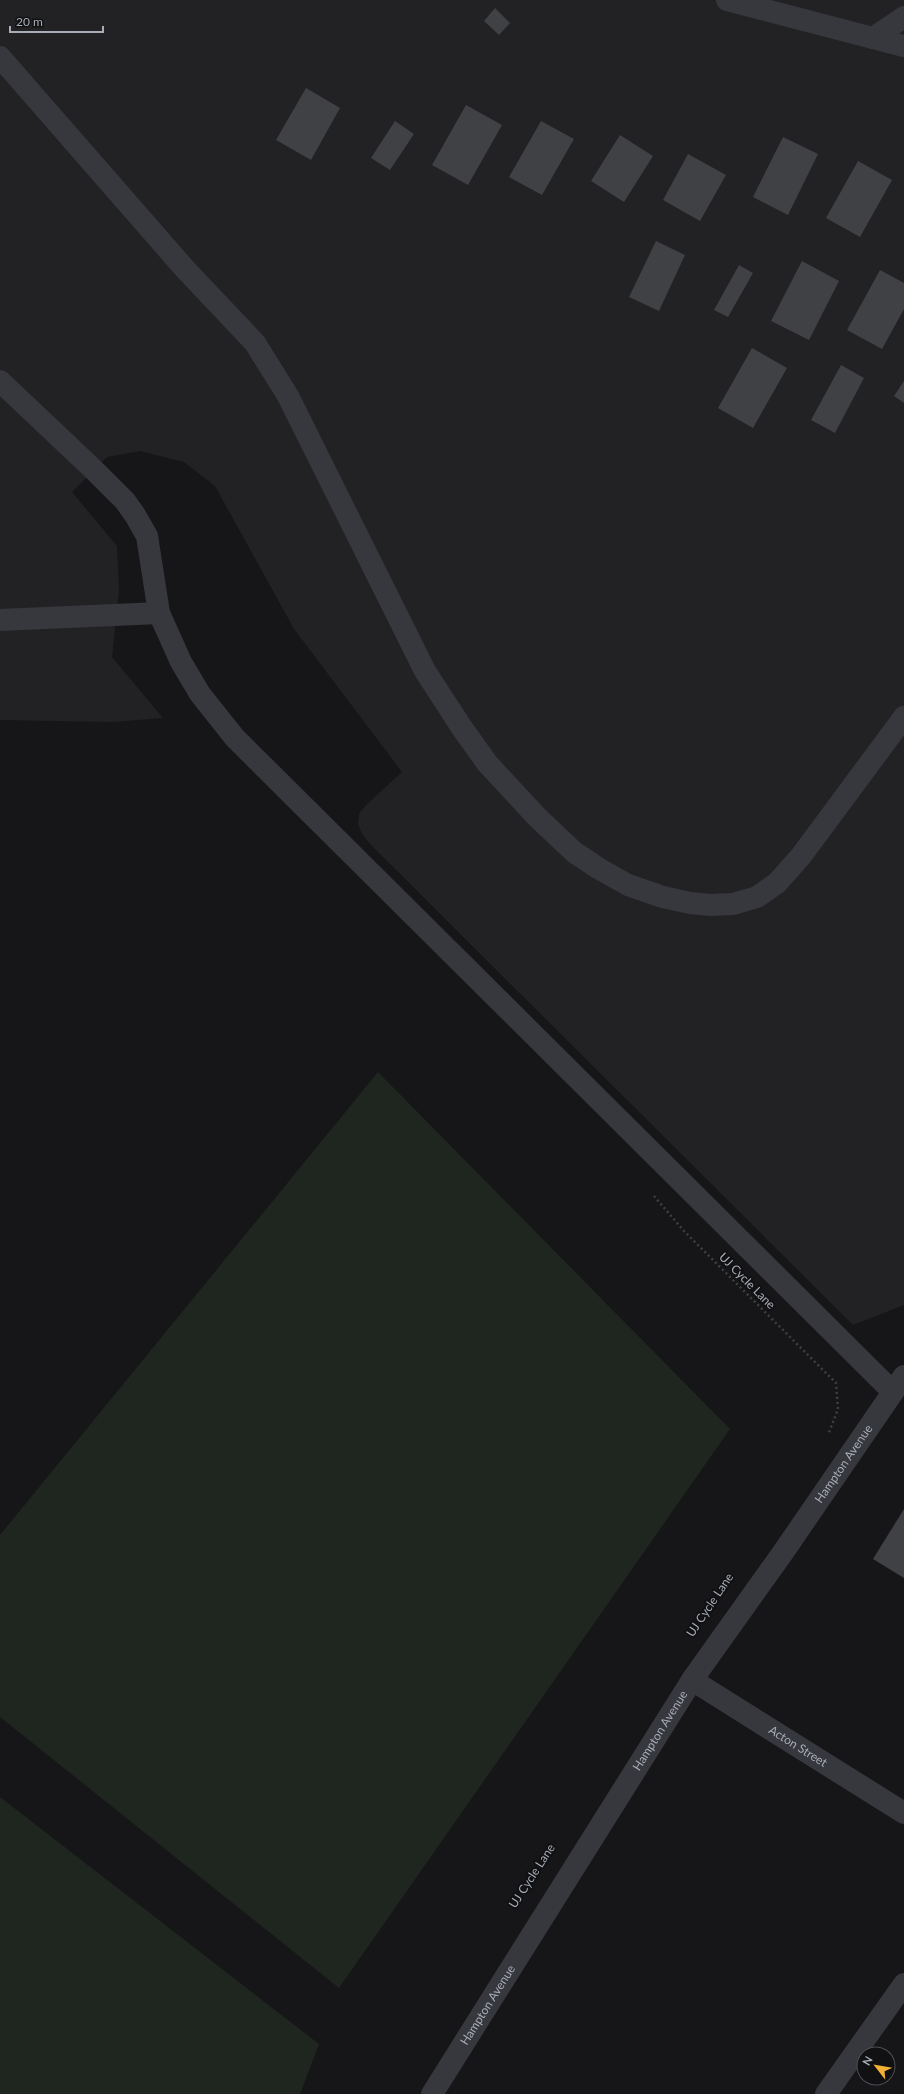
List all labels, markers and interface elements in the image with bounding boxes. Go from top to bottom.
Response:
scale bar [10,8,103,34]
text: 20 m [16,14,43,29]
street label: UJ Cycle Lane [716,1249,779,1312]
street label: Hampton Avenue [811,1421,875,1506]
street label: UJ Cycle Lane [683,1570,736,1639]
street label: Hampton Avenue [629,1688,690,1773]
street label: Acton Street [766,1722,831,1770]
street label: UJ Cycle Lane [505,1841,558,1911]
street label: Hampton Avenue [457,1962,518,2048]
north arrow [856,2046,896,2086]
text: N [859,2054,875,2068]

